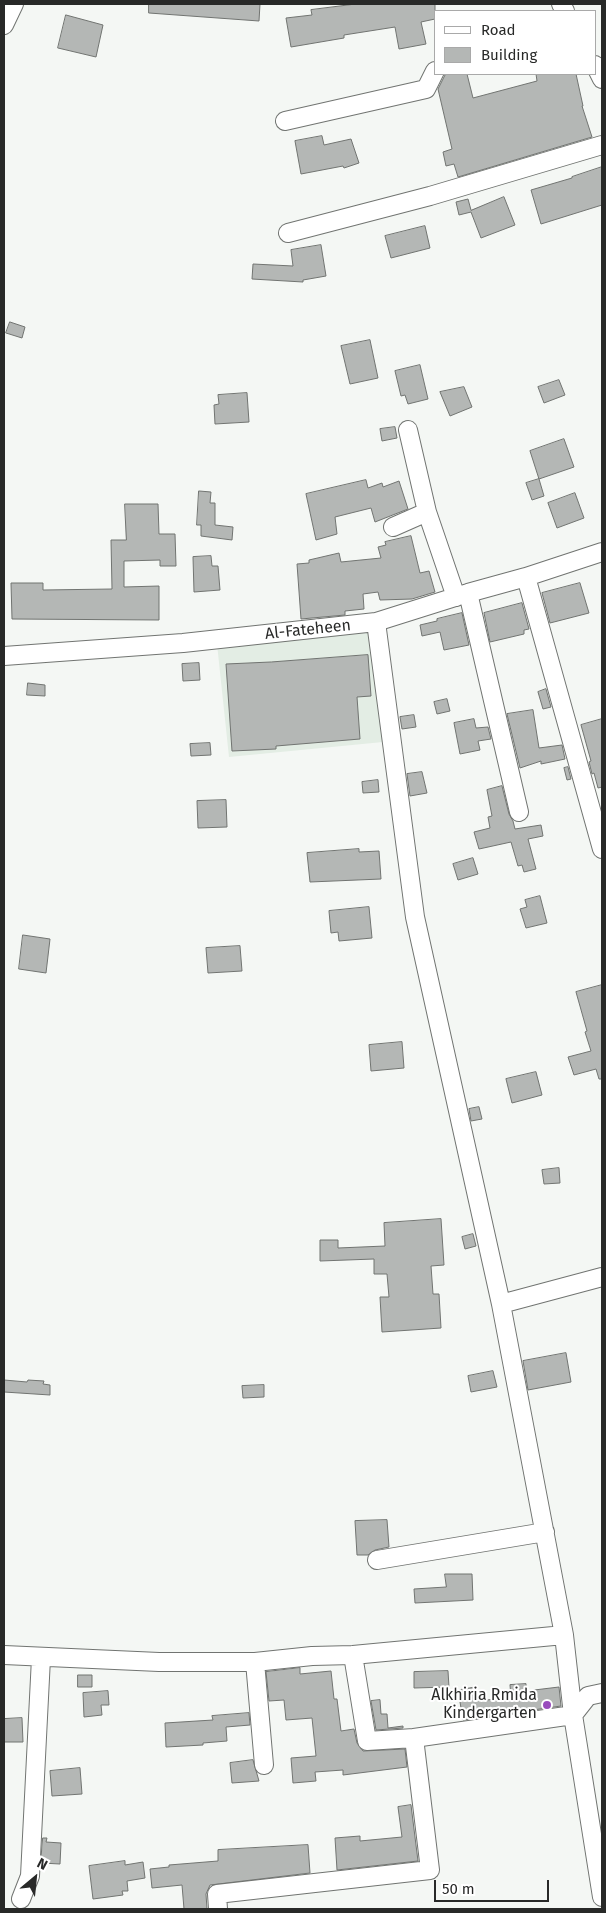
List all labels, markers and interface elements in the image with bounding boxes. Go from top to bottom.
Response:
legend [434,10,596,75]
text: Road [481,21,516,39]
text: Building [481,46,537,64]
street label: Al-Fateheen [264,616,352,644]
place label: Alkhiria Rmida Kindergarten [431,1686,537,1724]
marker: Alkhiria Rmida Kindergarten [541,1699,553,1711]
north arrow [10,1853,60,1903]
text: N [34,1855,50,1874]
scale bar [436,1870,551,1902]
text: 50 m [442,1880,475,1898]

